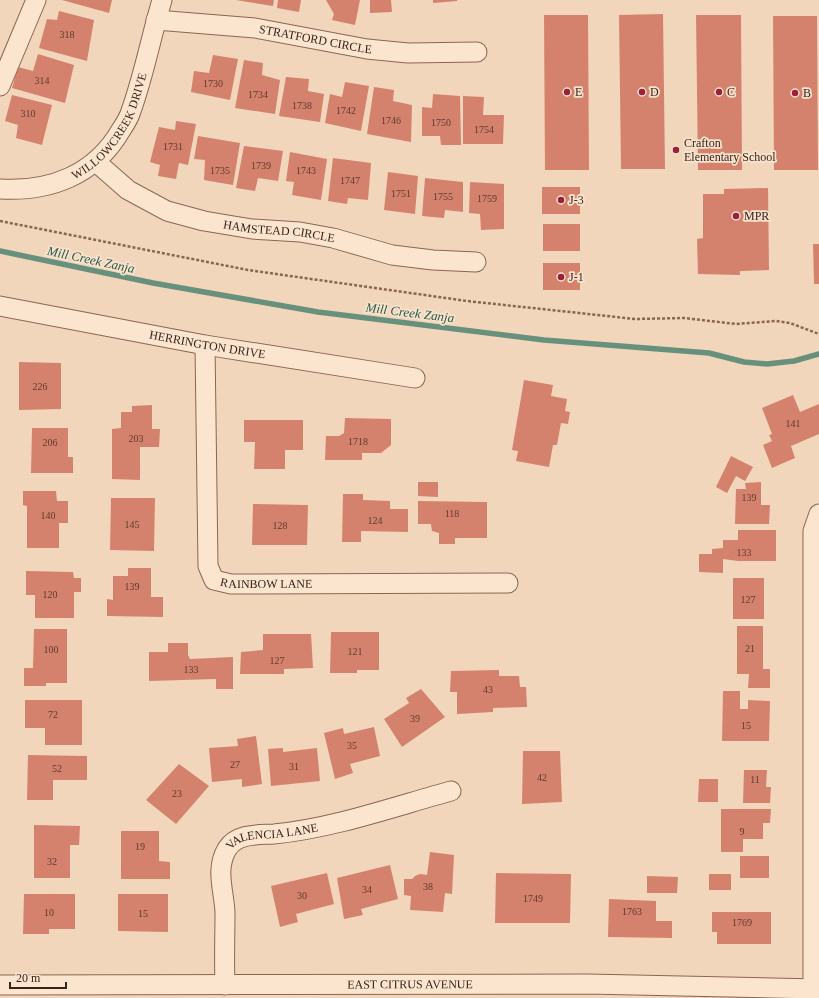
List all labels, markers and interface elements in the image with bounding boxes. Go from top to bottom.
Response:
street label: STRATFORD CIRCLE [258,22,373,56]
house number: 318 [60,29,75,40]
street label: WILLOWCREEK DRIVE [69,71,150,182]
house number: 314 [35,75,50,86]
house number: 1730 [203,78,223,89]
place label: E [575,85,582,99]
place label: D [650,85,659,99]
place label: C [727,85,735,99]
place label: B [803,86,811,100]
marker: E [562,87,572,97]
marker: D [637,87,647,97]
marker: C [714,87,724,97]
marker: B [790,88,800,98]
house number: 1734 [248,89,268,100]
house number: 1738 [292,100,312,111]
house number: 1742 [336,105,356,116]
house number: 310 [21,108,36,119]
house number: 1746 [381,115,401,126]
house number: 1750 [431,117,451,128]
house number: 1754 [474,124,494,135]
place label: Crafton Elementary School [684,136,776,164]
house number: 1731 [163,141,183,152]
marker: Crafton Elementary School [671,145,681,155]
house number: 1739 [251,160,271,171]
house number: 1735 [210,165,230,176]
house number: 1743 [296,165,316,176]
house number: 1747 [340,175,360,186]
house number: 1751 [391,188,411,199]
house number: 1755 [433,191,453,202]
house number: 1759 [477,193,497,204]
place label: J-3 [569,193,584,207]
marker: J-3 [556,195,566,205]
place label: MPR [744,209,769,223]
marker: MPR [731,211,741,221]
street label: HAMSTEAD CIRCLE [222,217,336,245]
water label: Mill Creek Zanja [45,243,136,276]
place label: J-1 [569,270,584,284]
marker: J-1 [556,272,566,282]
water label: Mill Creek Zanja [364,300,456,325]
street label: HERRINGTON DRIVE [148,328,266,361]
house number: 226 [33,381,48,392]
house number: 141 [786,418,801,429]
house number: 203 [129,433,144,444]
house number: 1718 [348,436,368,447]
house number: 206 [43,437,58,448]
house number: 139 [742,492,757,503]
house number: 118 [445,508,459,519]
house number: 140 [41,510,56,521]
house number: 124 [368,515,383,526]
house number: 145 [125,519,140,530]
house number: 128 [273,520,288,531]
house number: 133 [737,547,752,558]
street label: RAINBOW LANE [219,575,312,591]
house number: 139 [125,581,140,592]
house number: 120 [43,589,58,600]
house number: 127 [741,594,756,605]
house number: 21 [745,643,755,654]
house number: 100 [44,644,59,655]
house number: 121 [348,646,363,657]
house number: 127 [270,655,285,666]
house number: 133 [184,664,199,675]
house number: 43 [483,684,493,695]
house number: 72 [48,709,58,720]
house number: 39 [410,713,420,724]
house number: 15 [741,720,751,731]
house number: 35 [347,740,357,751]
house number: 27 [230,759,240,770]
house number: 31 [289,761,299,772]
house number: 52 [52,763,62,774]
house number: 42 [537,772,547,783]
house number: 11 [750,774,760,785]
house number: 23 [172,788,182,799]
street label: VALENCIA LANE [223,820,319,852]
house number: 9 [740,826,745,837]
house number: 19 [135,841,145,852]
house number: 32 [47,856,57,867]
house number: 38 [423,881,433,892]
house number: 34 [362,884,372,895]
house number: 30 [297,890,307,901]
house number: 1749 [523,893,543,904]
house number: 1763 [622,906,642,917]
house number: 10 [44,907,54,918]
house number: 15 [138,908,148,919]
house number: 1769 [732,917,752,928]
scale bar [10,964,66,990]
text: 20 m [16,971,41,985]
street label: EAST CITRUS AVENUE [347,977,473,991]

